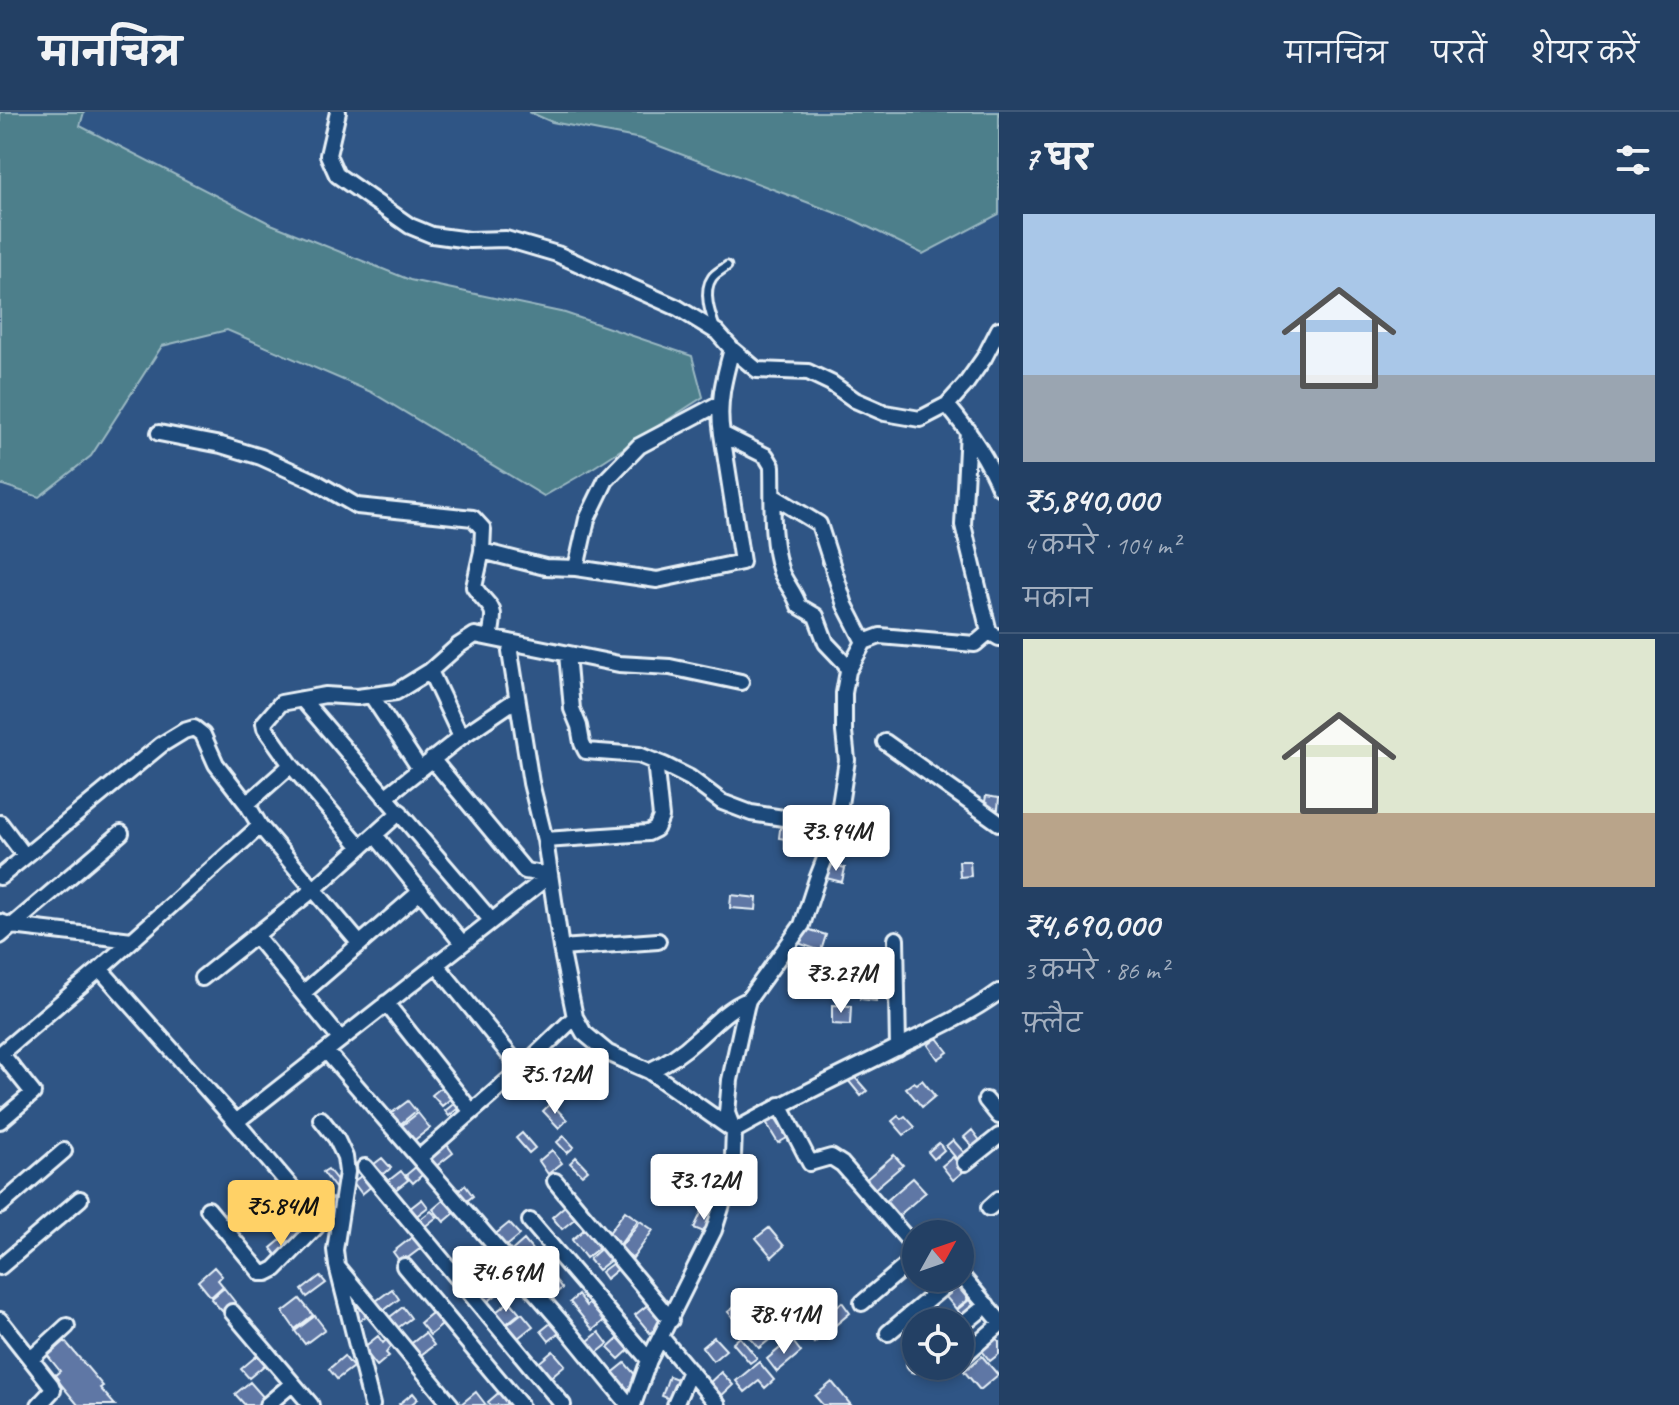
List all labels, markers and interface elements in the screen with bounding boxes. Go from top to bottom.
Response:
text: मानचित्र [40,29,181,76]
text: मानचित्र [1285,36,1387,71]
text: परतें [1431,36,1486,71]
text: शेयर करें [1530,36,1639,71]
text: 7 घर [1023,136,1092,179]
icon: filters [1611,138,1655,182]
icon: home [1267,266,1411,410]
text: ₹5,840,000 [1023,478,1158,521]
text: 4 कमरे · 104 m² [1023,529,1179,562]
text: मकान [1023,582,1092,615]
icon: home [1267,691,1411,835]
pin: ₹3.94M [771,805,901,873]
text: ₹3.94M [801,814,871,847]
text: ₹4,690,000 [1023,903,1159,946]
pin: ₹3.27M [776,947,906,1015]
text: 3 कमरे · 86 m² [1023,954,1168,987]
text: ₹3.27M [806,956,876,989]
text: फ़्लैट [1023,1007,1082,1040]
pin: ₹5.12M [490,1048,620,1116]
text: ₹5.12M [520,1057,590,1090]
pin: ₹3.12M [639,1154,769,1222]
text: ₹3.12M [669,1163,739,1196]
pin: ₹5.84M [216,1180,346,1248]
text: ₹5.84M [246,1189,316,1222]
north arrow [902,1220,974,1292]
map controls [902,1220,974,1380]
pin: ₹4.69M [441,1246,571,1314]
text: ₹4.69M [470,1255,542,1288]
pin: ₹8.41M [719,1288,849,1356]
text: ₹8.41M [749,1297,819,1330]
button: locate [902,1308,974,1380]

